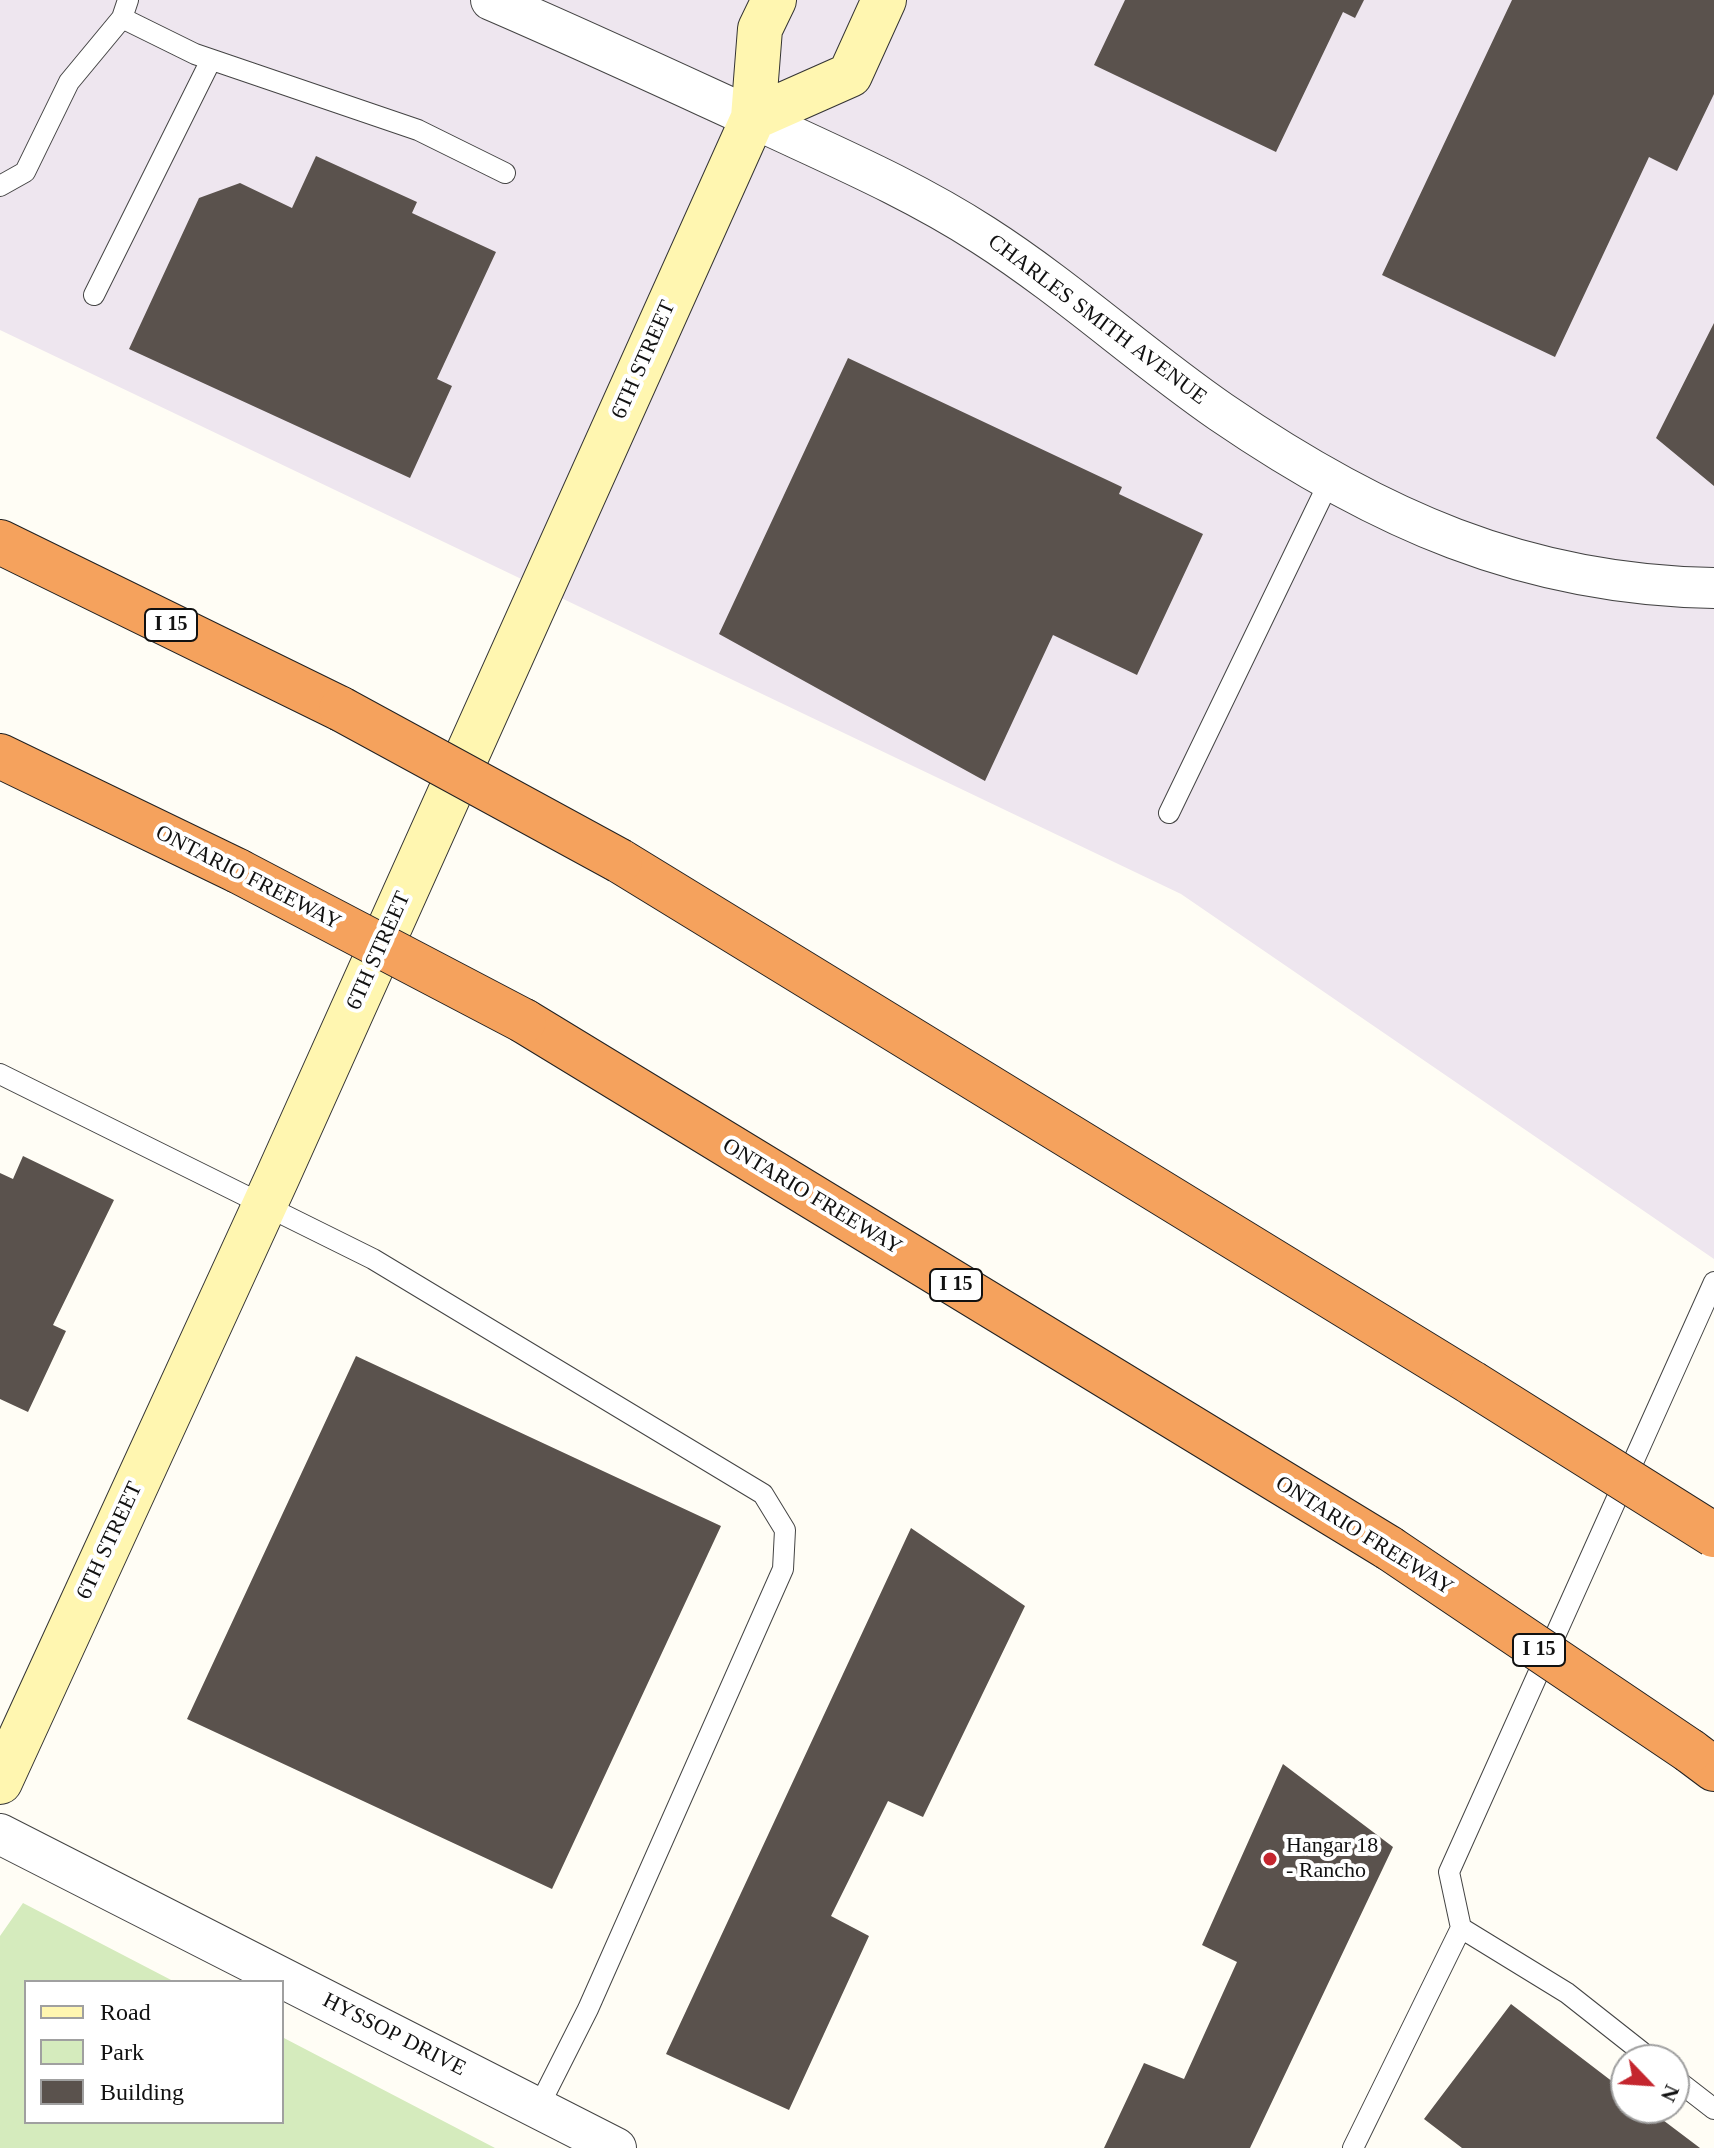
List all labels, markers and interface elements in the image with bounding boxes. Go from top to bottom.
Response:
street label: CHARLES SMITH AVENUE [982,229,1212,411]
street label: 6TH STREET [606,297,682,423]
road number: I 15 [145,609,197,641]
street label: ONTARIO FREEWAY [151,820,345,936]
street label: 6TH STREET [341,888,417,1014]
street label: ONTARIO FREEWAY [718,1133,906,1261]
road number: I 15 [930,1269,982,1301]
street label: ONTARIO FREEWAY [1270,1471,1458,1601]
street label: 6TH STREET [71,1478,149,1604]
road number: I 15 [1513,1634,1565,1666]
place label: Hangar 18 - Rancho [1286,1833,1378,1884]
marker: Hangar 18 - Rancho [1261,1850,1279,1868]
legend [24,1980,284,2124]
street label: HYSSOP DRIVE [318,1988,470,2082]
text: Road [100,1999,151,2025]
text: Park [100,2039,144,2065]
north arrow [1610,2044,1690,2124]
text: Building [100,2079,184,2105]
text: N [1656,2081,1685,2106]

